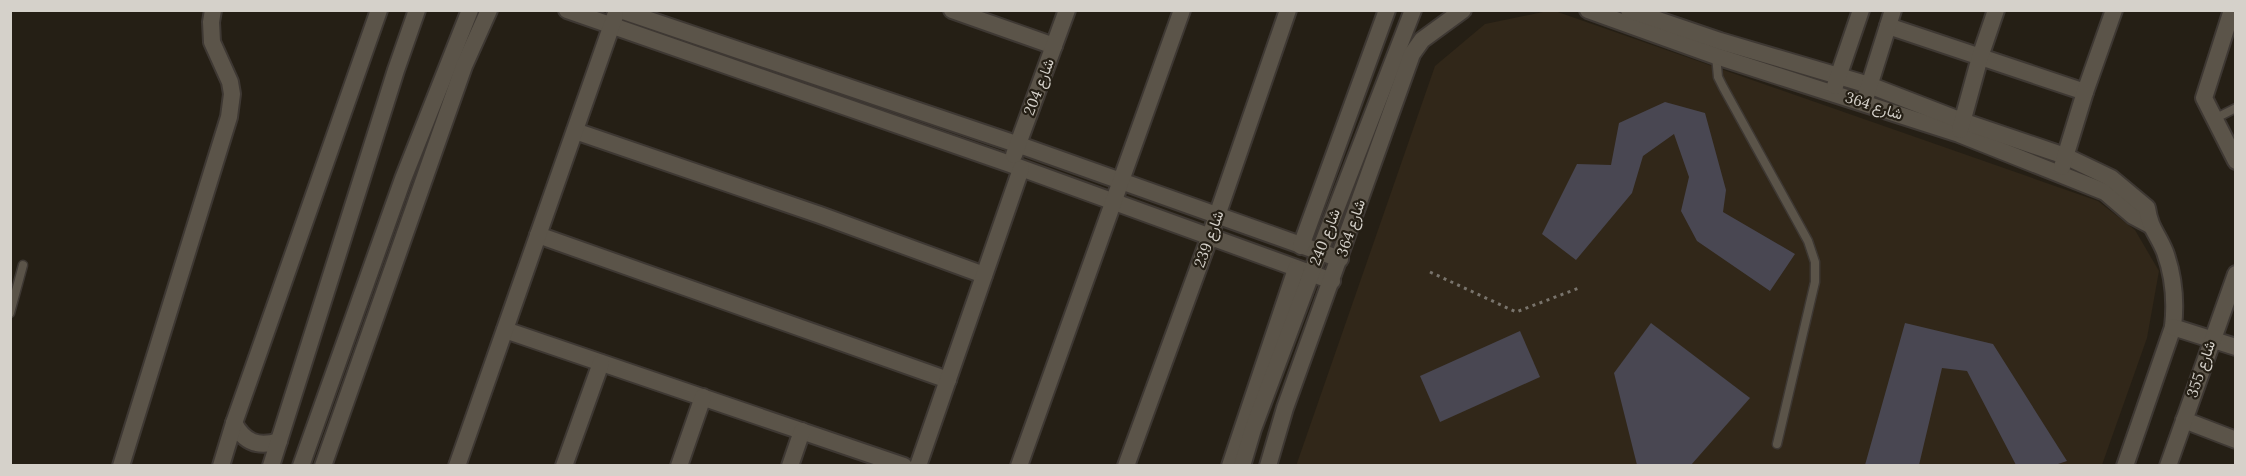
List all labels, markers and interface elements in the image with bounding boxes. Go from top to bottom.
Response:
street label: شارع 204 [1019,55,1060,119]
street label: شارع 364 [1842,87,1905,126]
street label: شارع 364 [1332,197,1371,260]
street label: شارع 240 [1305,206,1346,269]
street label: شارع 239 [1190,208,1229,270]
street label: شارع 355 [2182,338,2221,400]

